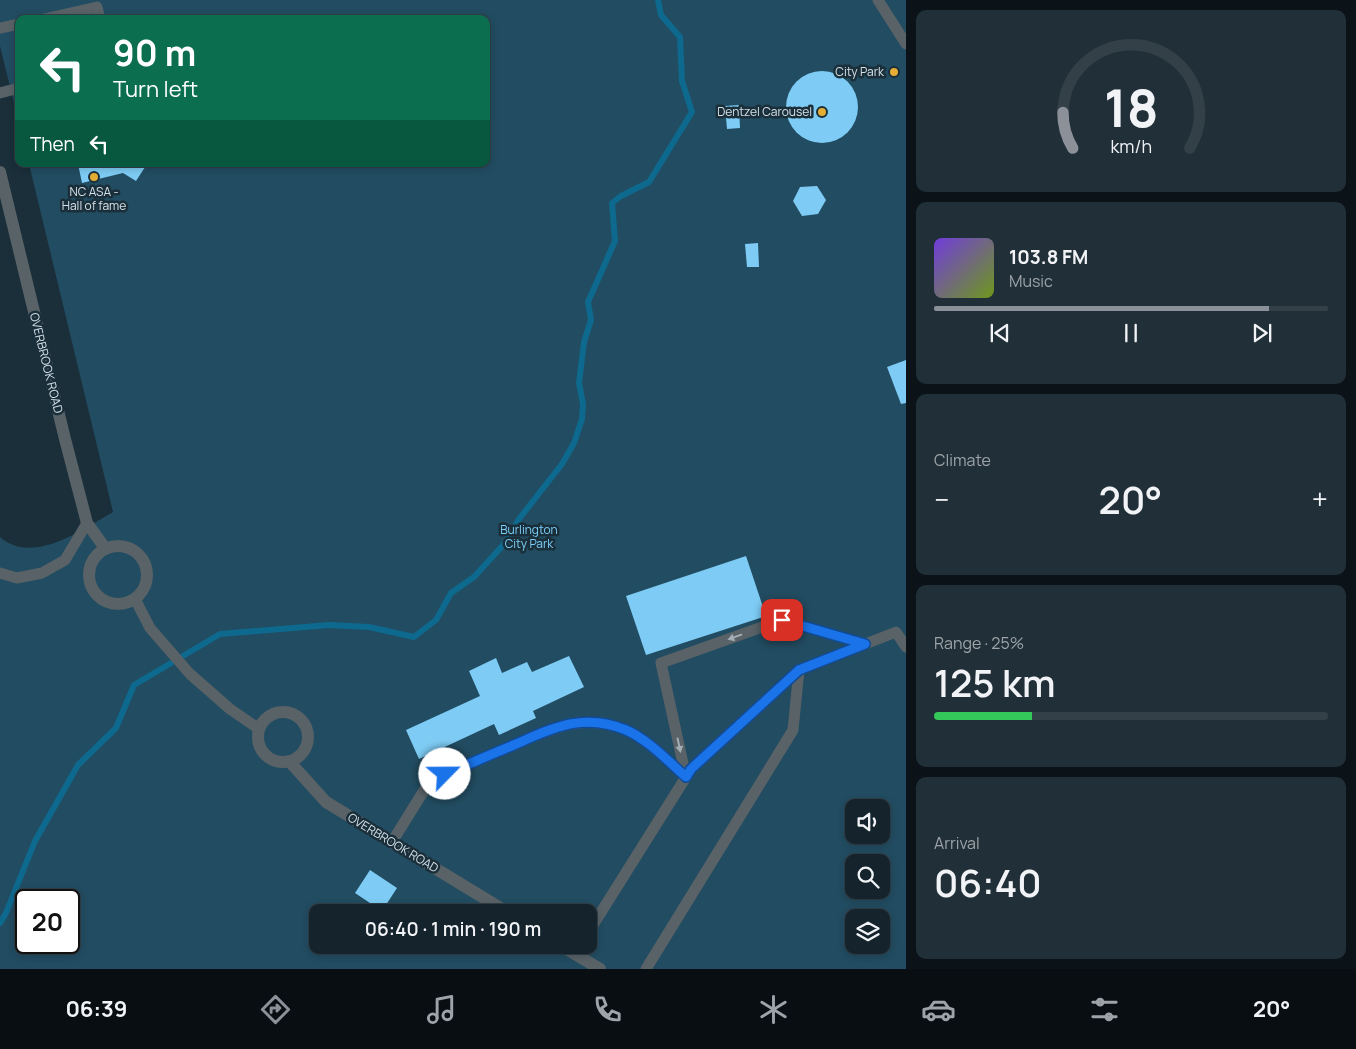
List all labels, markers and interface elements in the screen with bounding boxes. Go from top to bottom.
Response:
text: 90 m [113,29,196,77]
icon: left [30,35,95,100]
place label: City Park [835,63,885,80]
marker: City Park [888,66,900,78]
text: 18 [1104,72,1158,143]
text: Turn left [113,74,198,104]
place label: Dentzel Carousel [717,103,812,120]
marker: Dentzel Carousel [816,106,828,118]
icon: left [85,130,113,158]
text: Then [30,131,75,157]
text: km/h [1110,134,1152,158]
marker: NC ASA - Hall of fame [88,171,100,183]
place label: NC ASA - Hall of fame [62,183,126,214]
text: 103.8 FM [1009,244,1088,270]
text: Music [1009,270,1053,292]
street label: OVERBROOK ROAD [26,311,67,415]
icon: previous [986,319,1014,347]
icon: pause [1117,319,1145,347]
icon: next [1248,319,1276,347]
text: Climate [934,449,991,471]
text: 20° [1099,473,1162,525]
text: − [934,480,949,518]
text: + [1312,480,1328,518]
park label: Burlington City Park [500,521,558,552]
pin [761,599,803,641]
icon: arrive [768,606,796,634]
text: Range · 25% [934,632,1024,654]
one-way arrow [727,634,742,641]
text: 125 km [934,656,1056,708]
one-way arrow [675,737,683,753]
position arrow [418,747,470,799]
map controls [845,799,890,954]
button: sound [845,799,890,844]
street label: OVERBROOK ROAD [345,809,442,876]
text: Arrival [934,832,980,854]
button: search [845,854,890,899]
text: 06:40 [934,856,1042,908]
speed limit sign: 20 [15,889,80,954]
button: layers [845,909,890,954]
text: 06:40 · 1 min · 190 m [365,916,541,942]
icon: directions [258,992,293,1027]
icon: music [424,992,459,1027]
icon: phone [590,992,625,1027]
icon: climate [756,992,791,1027]
icon: car [921,992,956,1027]
icon: filters [1087,992,1122,1027]
text: 06:39 [65,994,128,1024]
text: 20° [1253,994,1291,1024]

